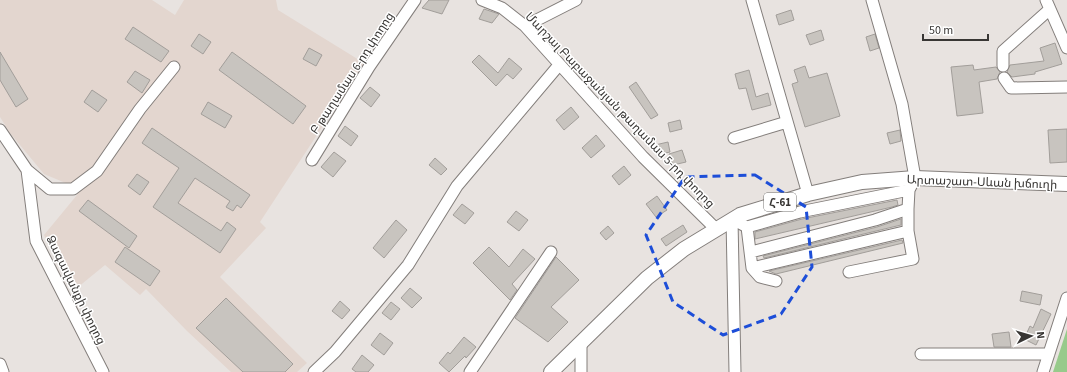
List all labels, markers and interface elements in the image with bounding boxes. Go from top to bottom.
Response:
street label: Բ թաղամաս 6-րդ փողոց [307,9,398,138]
street label: Մարշալ Բաբաջանյան թաղամաս 5-րդ փողոց [521,9,718,212]
scale bar [923,16,988,42]
text: 50 m [929,22,953,39]
street label: Արտաշատ-Սևան խճուղի [906,171,1058,194]
road number: Հ-61 [764,193,796,211]
street label: Ձագավանքի փողոց [42,233,109,348]
north arrow [1011,316,1051,356]
text: N [1033,331,1048,339]

